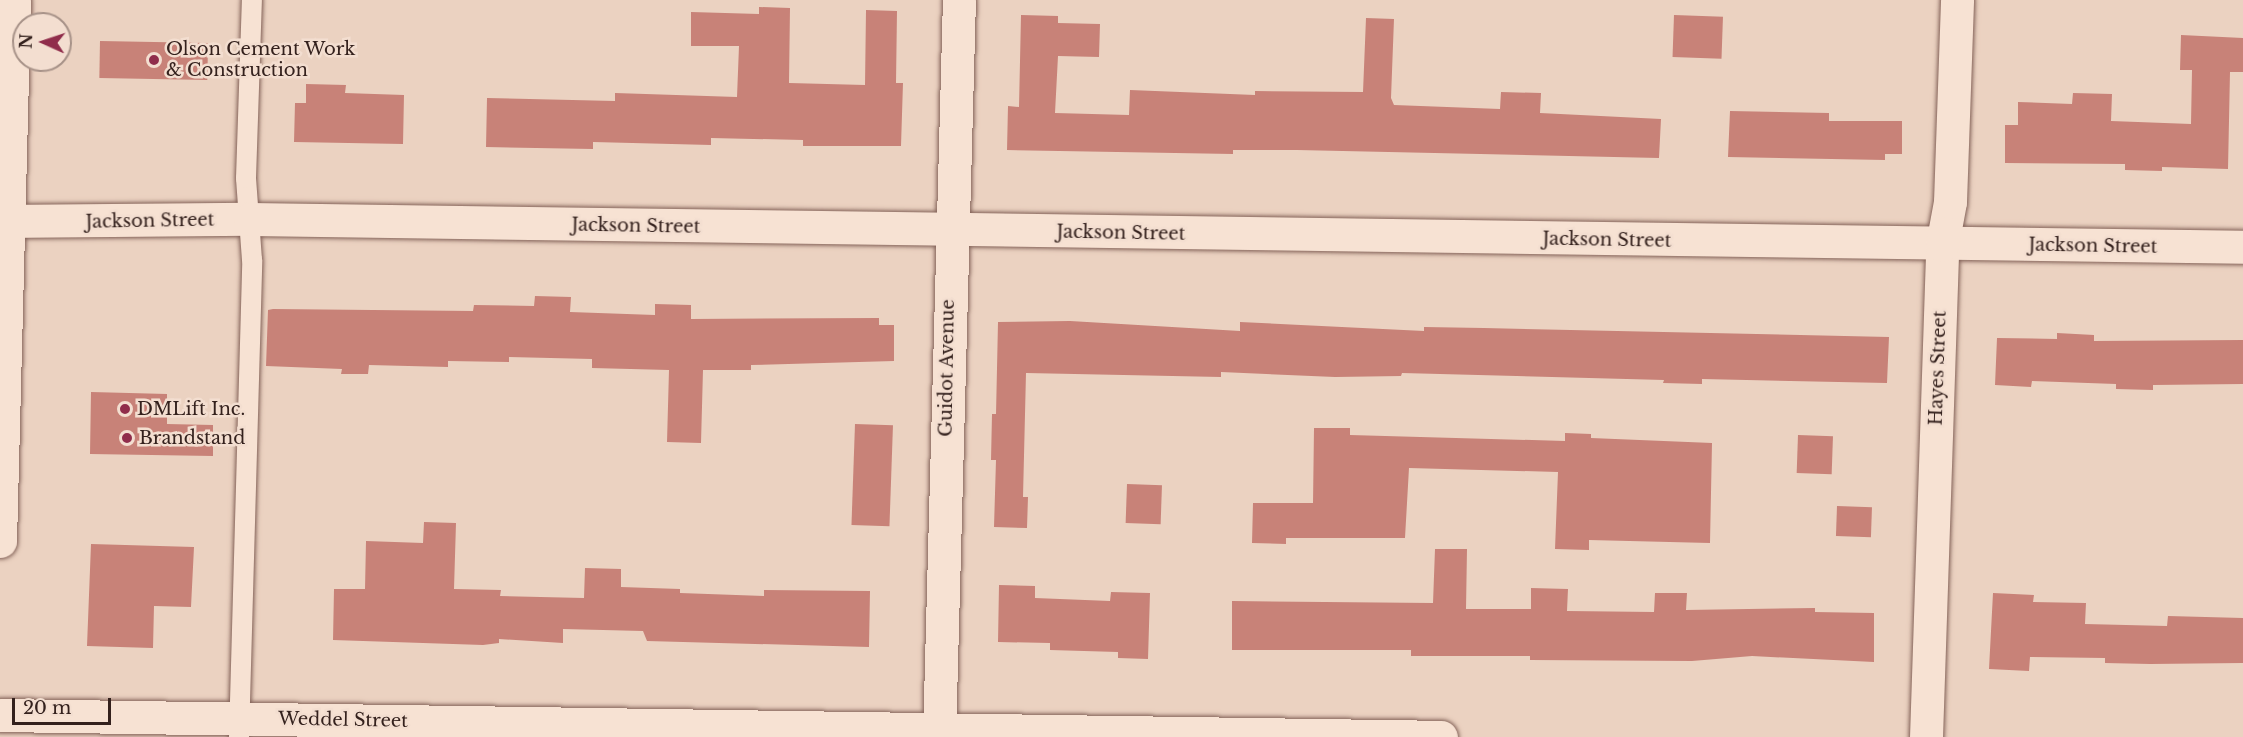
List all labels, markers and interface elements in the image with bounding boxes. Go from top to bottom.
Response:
north arrow [12,12,72,72]
text: N [16,33,36,49]
place label: Olson Cement Work & Construction [166,39,356,82]
marker: Olson Cement Work & Construction [147,53,161,67]
street label: Jackson Street [85,209,215,233]
street label: Jackson Street [571,214,701,238]
street label: Jackson Street [1056,221,1186,245]
street label: Jackson Street [1542,228,1672,252]
street label: Jackson Street [2028,234,2158,258]
street label: Guidot Avenue [935,299,959,437]
street label: Hayes Street [1925,310,1951,426]
place label: DMLift Inc. [137,398,245,420]
marker: DMLift Inc. [118,402,132,416]
place label: Brandstand [139,427,245,449]
marker: Brandstand [120,431,134,445]
scale bar [15,686,114,724]
text: 20 m [23,697,71,719]
street label: Weddel Street [278,708,408,732]

